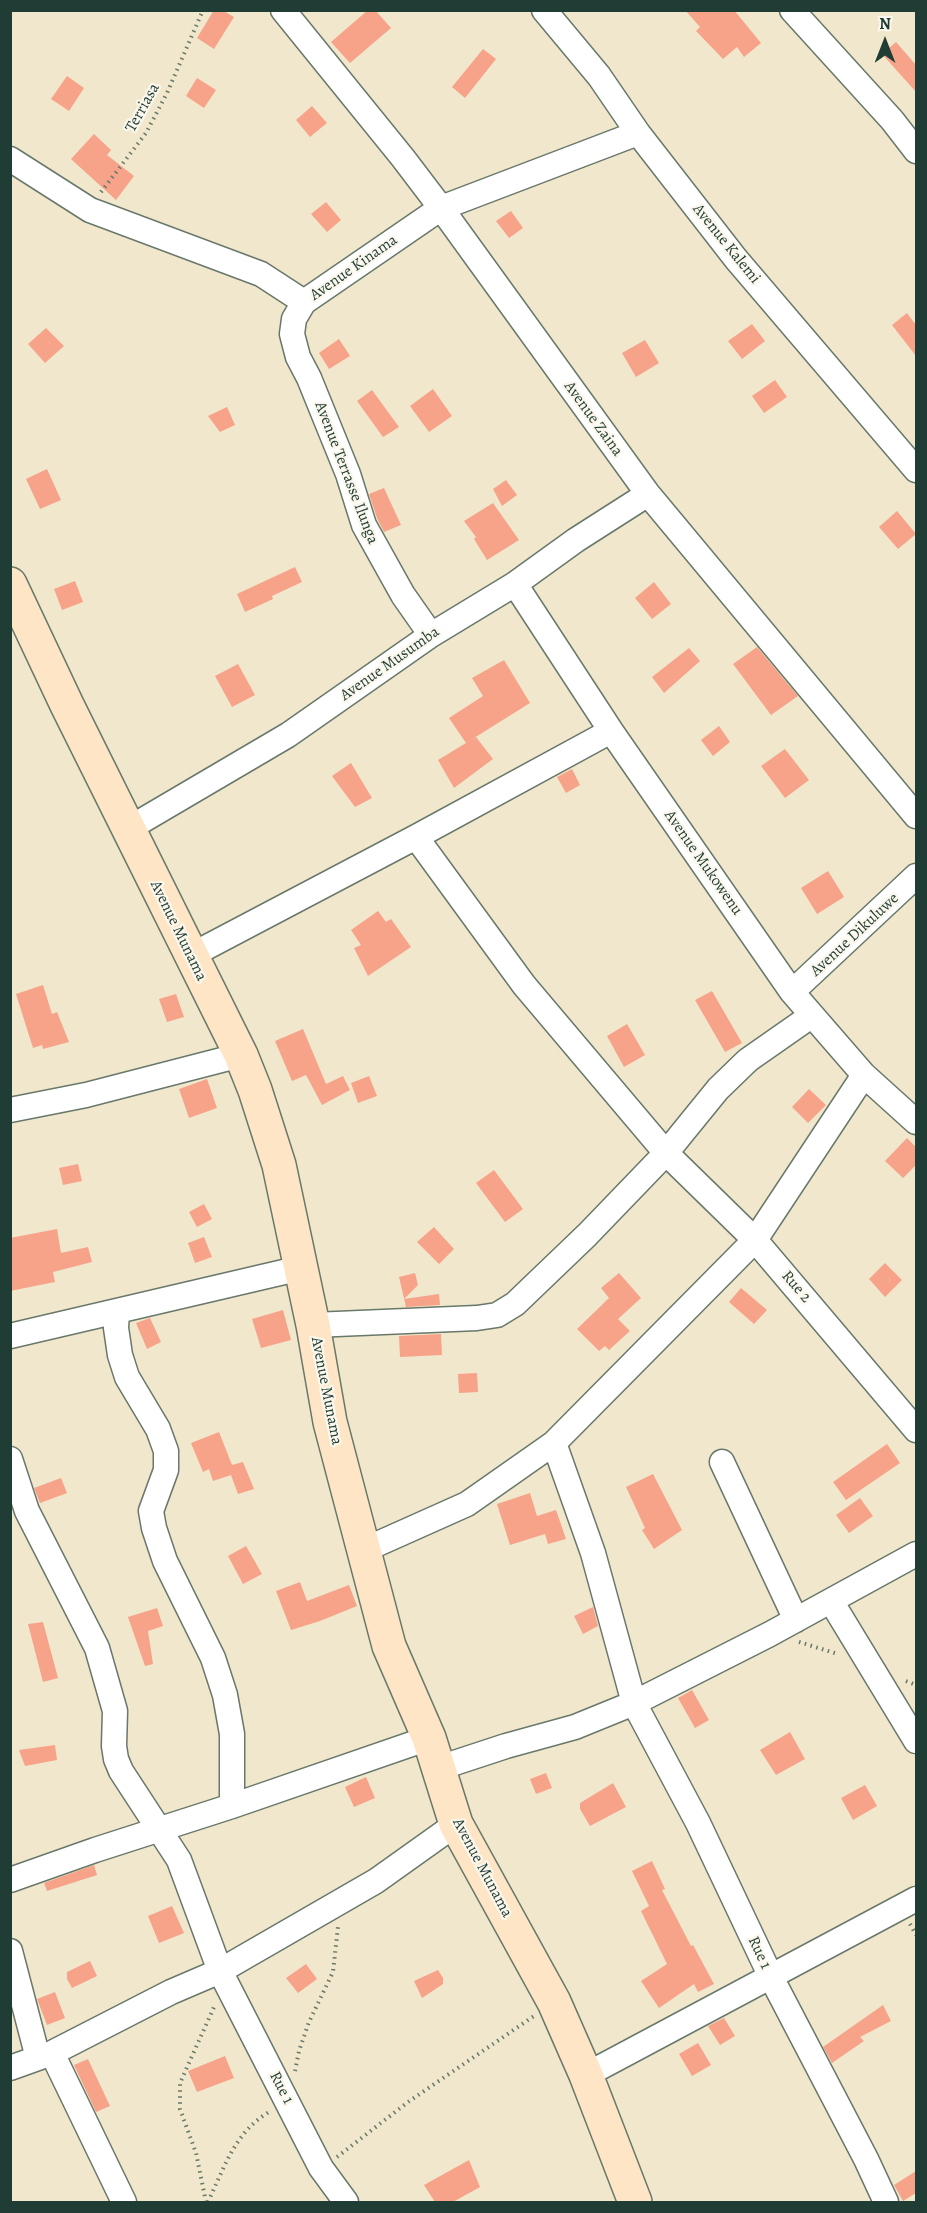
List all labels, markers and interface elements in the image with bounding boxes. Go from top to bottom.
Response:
north arrow [855,12,915,72]
text: N [879,13,891,35]
street label: Terriasa [122,80,164,136]
street label: Avenue Kalemi [688,200,764,288]
street label: Avenue Kinama [307,231,401,305]
street label: Avenue Zaina [559,378,627,460]
street label: Avenue Terrasse Ilunga [310,399,382,547]
street label: Avenue Musumba [337,623,443,705]
street label: Avenue Mukowenu [660,807,746,919]
street label: Avenue Munama [145,877,211,985]
street label: Avenue Dikuluwe [807,889,903,981]
street label: Rue 2 [777,1267,815,1307]
street label: Avenue Munama [306,1335,346,1447]
street label: Avenue Munama [448,1815,516,1921]
street label: Rue 1 [743,1934,775,1972]
street label: Rue 1 [265,2069,297,2107]

